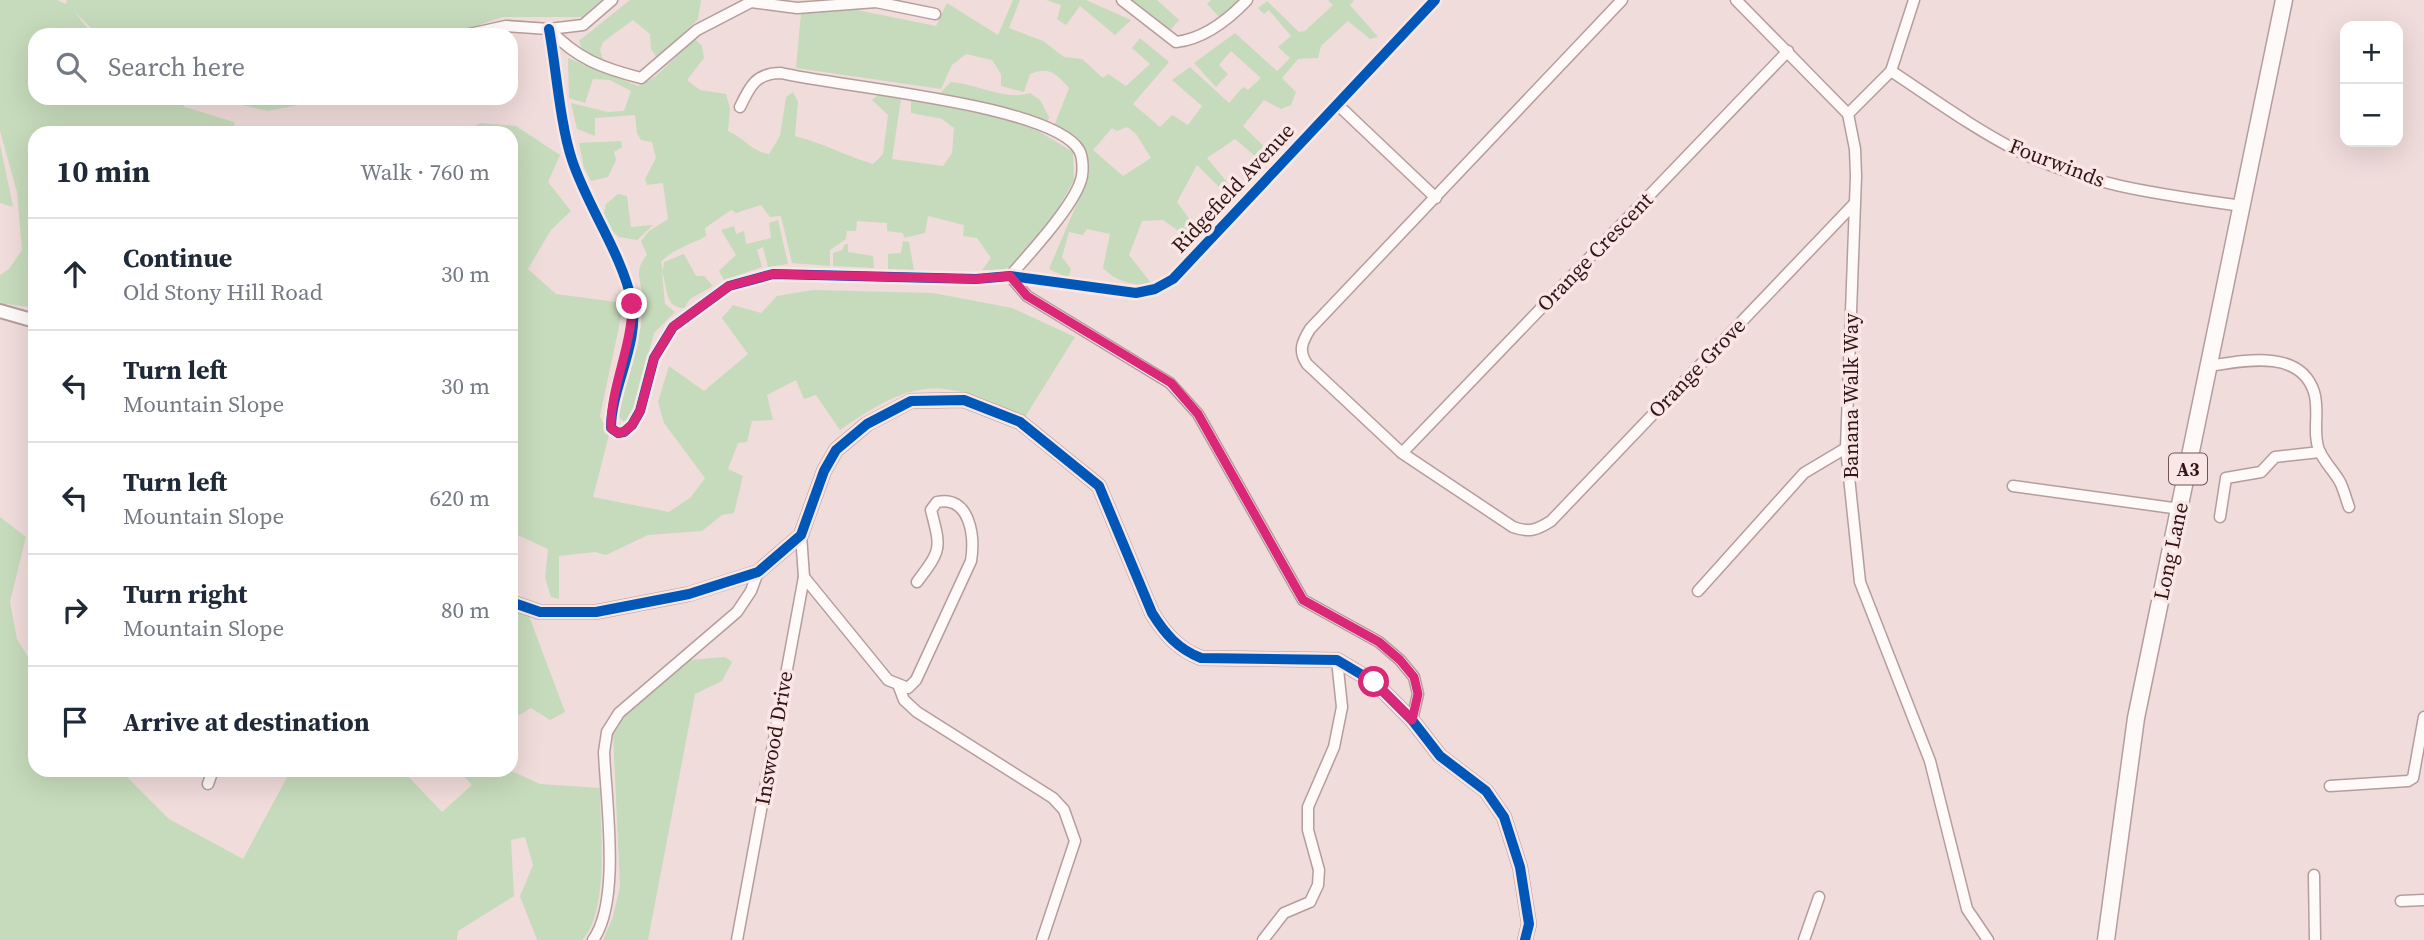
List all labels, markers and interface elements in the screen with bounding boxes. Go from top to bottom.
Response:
map controls [2340,21,2403,147]
button: + [2340,21,2403,84]
search box [28,28,518,105]
icon: search [52,48,90,86]
text: Search here [108,49,245,85]
button: − [2340,84,2403,147]
street label: Ridgefield Avenue [1165,116,1301,259]
street label: Fourwinds [2005,131,2109,194]
text: 10 min [56,151,150,192]
text: Walk · 760 m [360,156,490,188]
street label: Orange Crescent [1530,186,1659,318]
text: Continue [123,240,232,276]
icon: ahead [56,255,94,293]
text: 30 m [441,258,490,290]
text: Old Stony Hill Road [123,276,323,308]
route end [616,288,647,319]
street label: Orange Grove [1642,311,1752,424]
street label: Banana Walk Way [1836,313,1865,479]
text: Turn left [123,352,227,388]
icon: left [56,367,94,405]
text: 30 m [441,370,490,402]
text: Mountain Slope [123,388,284,420]
road number: A3 [2169,454,2207,484]
text: Turn left [123,464,227,500]
icon: left [56,479,94,517]
text: 620 m [429,482,490,514]
street label: Long Lane [2146,499,2195,602]
text: Mountain Slope [123,500,284,532]
text: Turn right [123,576,247,612]
icon: right [56,591,94,629]
text: 80 m [441,594,490,626]
text: Mountain Slope [123,612,284,644]
route start [1358,666,1389,697]
street label: Inswood Drive [747,669,800,807]
icon: arrive [56,703,94,741]
text: Arrive at destination [123,704,370,740]

